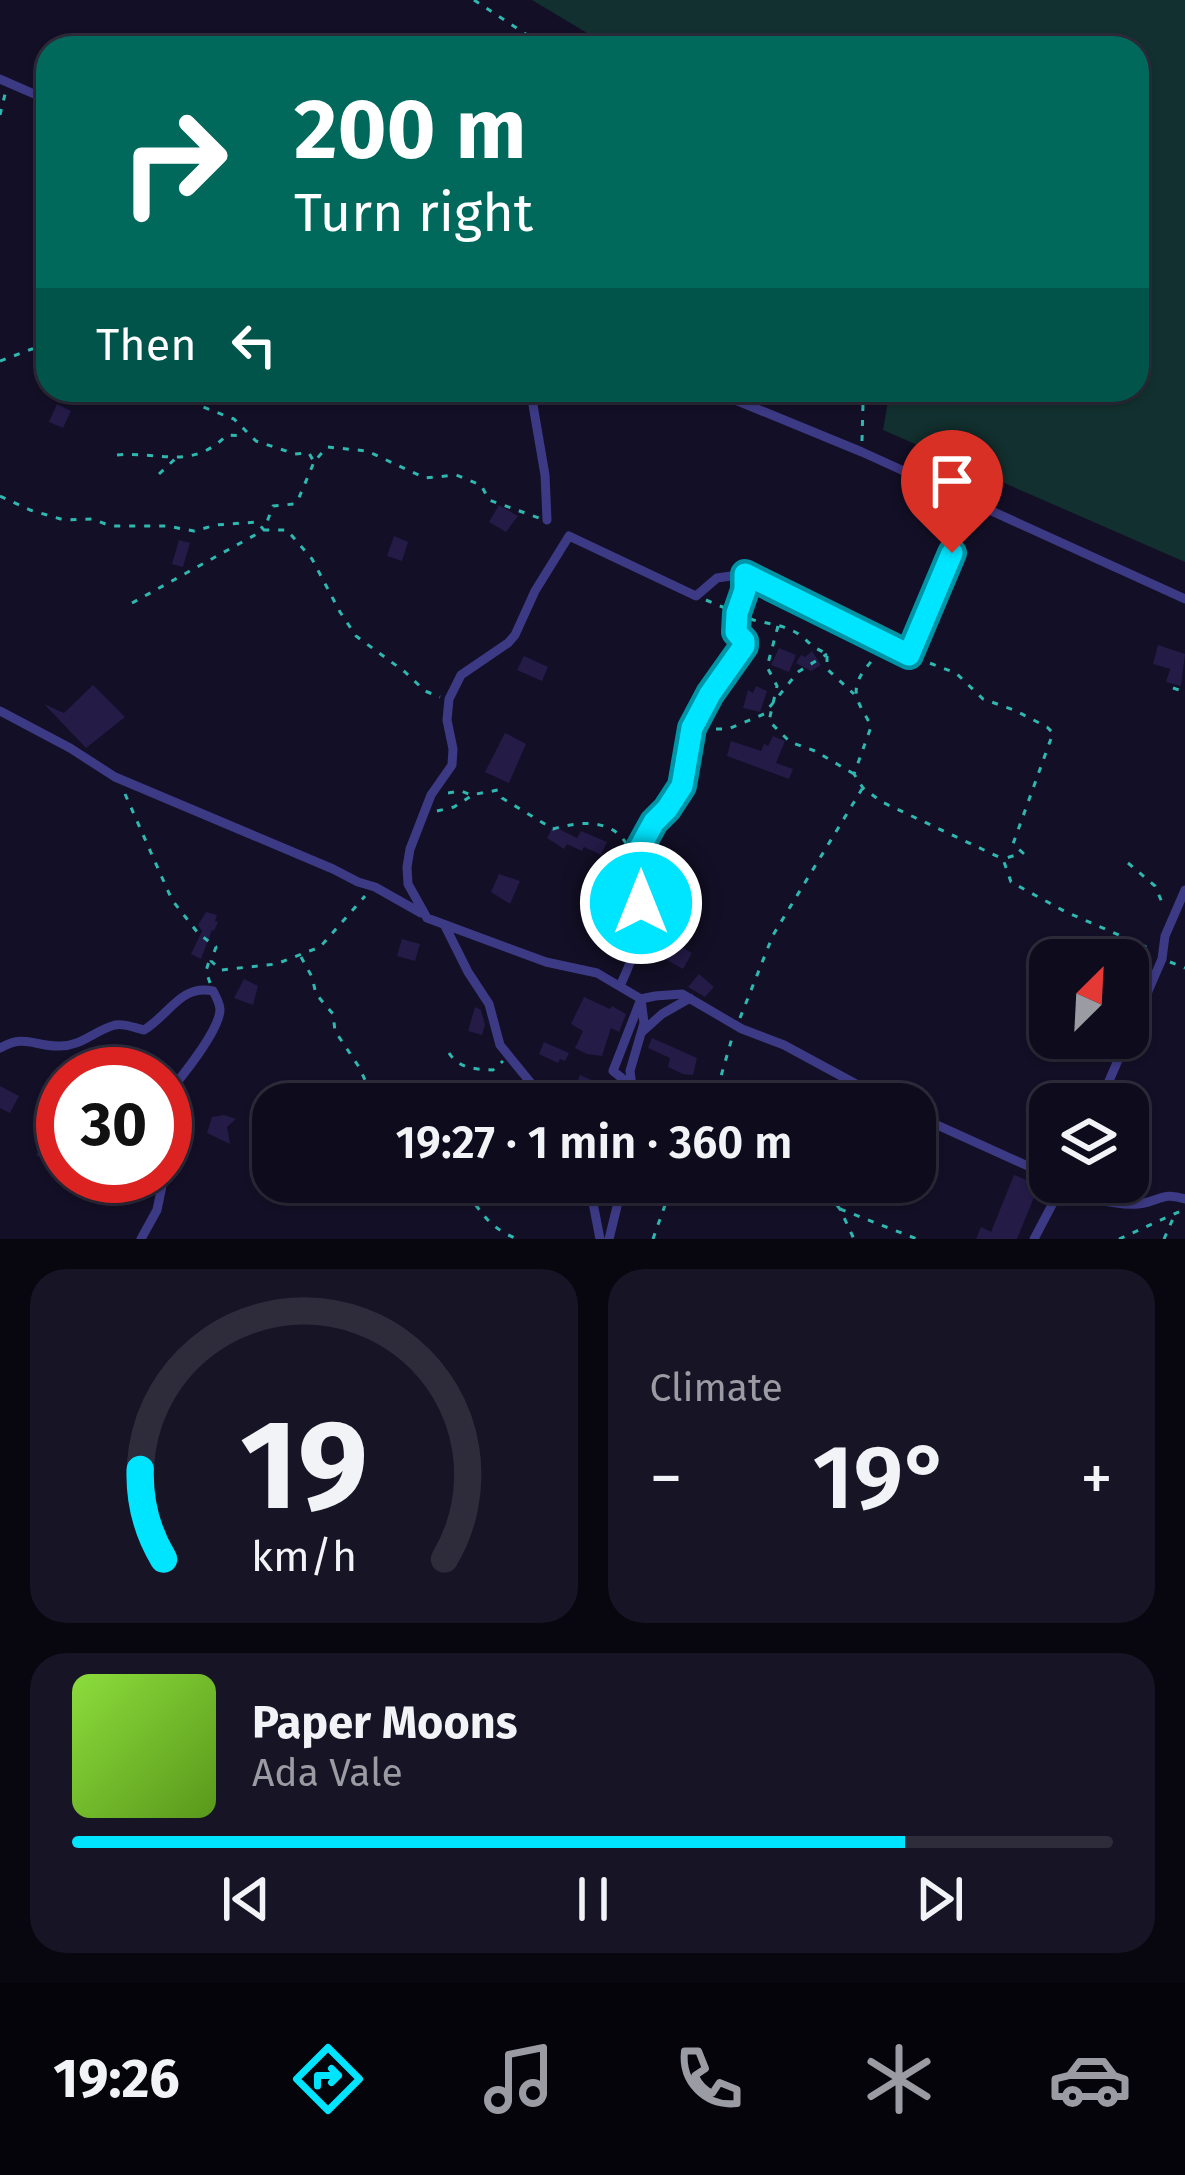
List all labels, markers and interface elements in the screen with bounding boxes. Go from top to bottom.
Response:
text: 200 m [294,79,527,180]
icon: right [96,84,252,240]
text: Turn right [294,181,533,245]
icon: left [221,312,287,378]
text: Then [96,318,197,372]
pin [901,430,1003,553]
icon: arrive [919,448,985,514]
position arrow [578,840,704,966]
north arrow [1029,939,1149,1059]
map controls [1029,939,1149,1203]
speed limit sign: 30 [36,1047,192,1203]
button: layers [1029,1083,1149,1203]
text: 19:27 · 1 min · 360 m [396,1116,792,1170]
text: Climate [650,1365,783,1411]
text: 19 [240,1391,368,1541]
text: 19° [812,1424,950,1532]
text: − [650,1439,683,1518]
text: + [1080,1439,1113,1518]
text: km/h [251,1531,357,1582]
text: Paper Moons [252,1696,517,1750]
text: Ada Vale [252,1750,403,1796]
icon: previous [213,1866,279,1932]
icon: pause [560,1866,626,1932]
icon: next [907,1866,973,1932]
icon: directions [286,2037,370,2121]
icon: music [477,2037,561,2121]
icon: phone [667,2037,751,2121]
icon: climate [857,2037,941,2121]
icon: car [1048,2037,1132,2121]
text: 19:26 [53,2047,180,2111]

